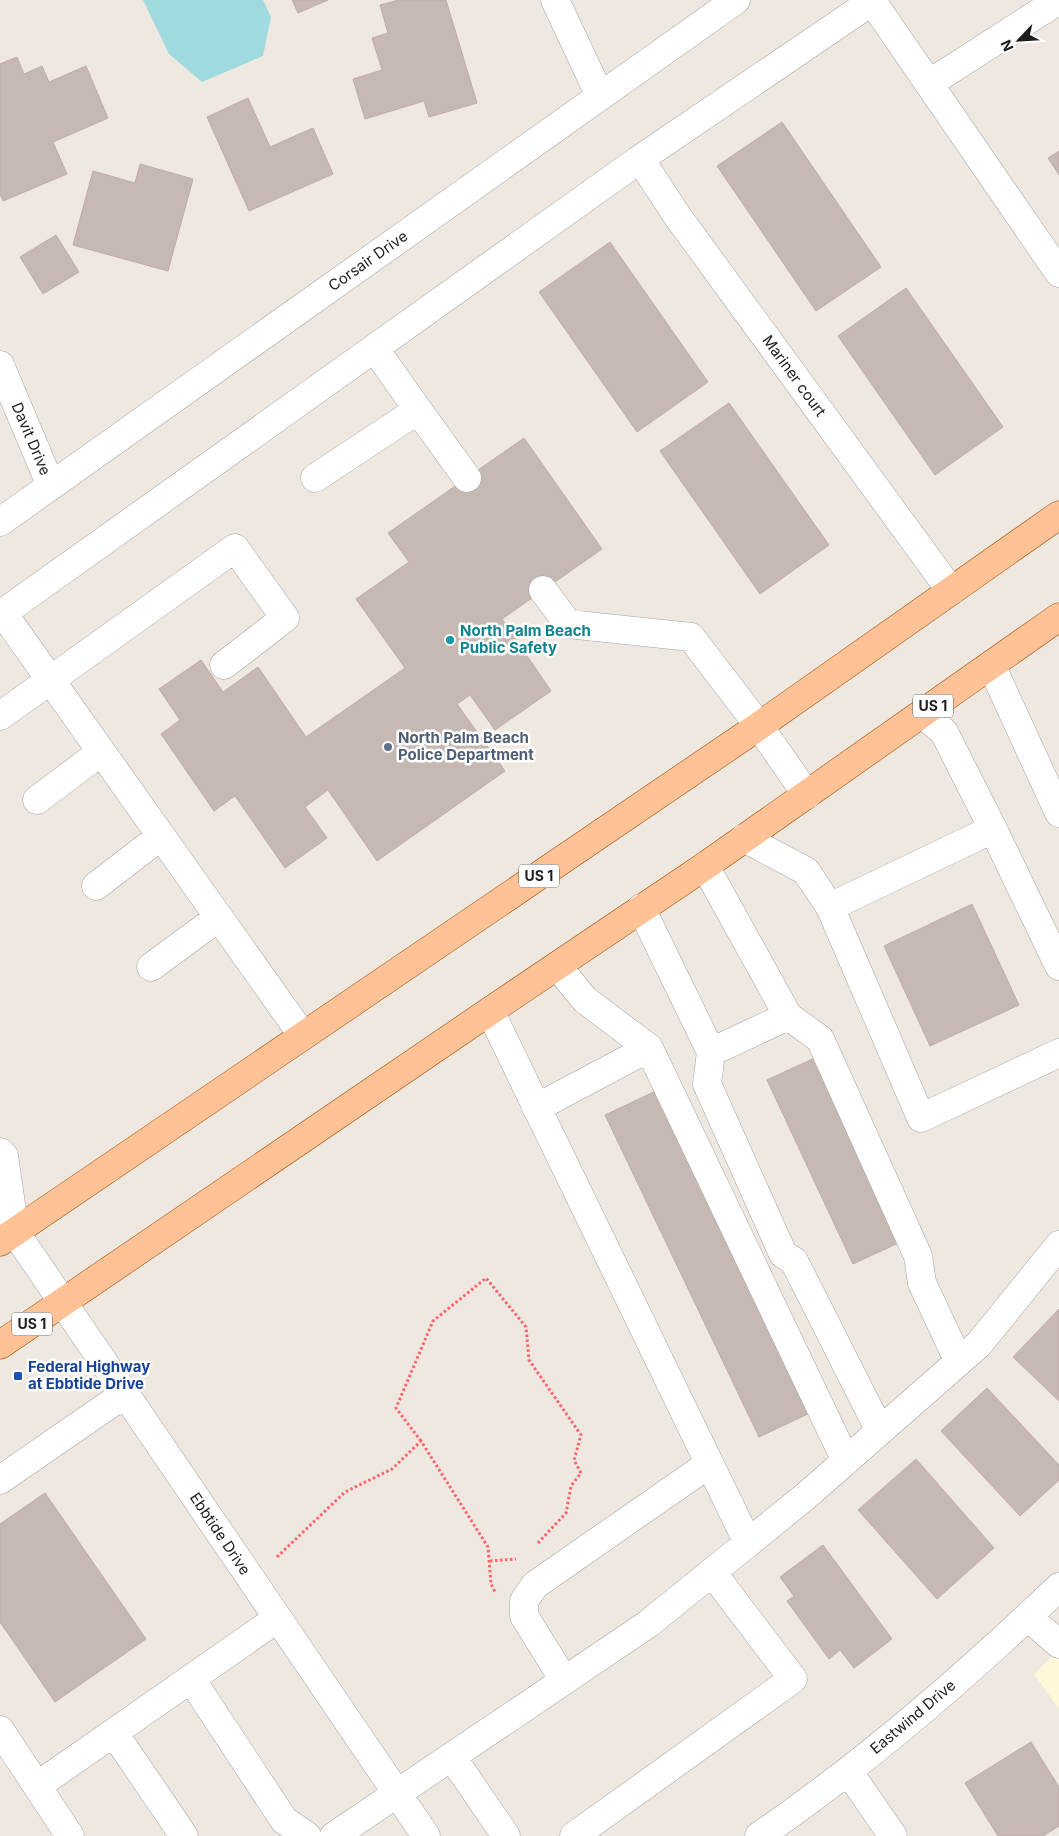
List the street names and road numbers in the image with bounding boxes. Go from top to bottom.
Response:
street label: Corsair Drive [324,226,411,295]
street label: Mariner court [758,331,830,420]
street label: Davit Drive [8,399,55,478]
road number: US 1 [913,694,953,718]
road number: US 1 [519,864,559,888]
road number: US 1 [12,1312,52,1336]
street label: Ebbtide Drive [186,1489,255,1579]
street label: Eastwind Drive [866,1675,959,1758]

